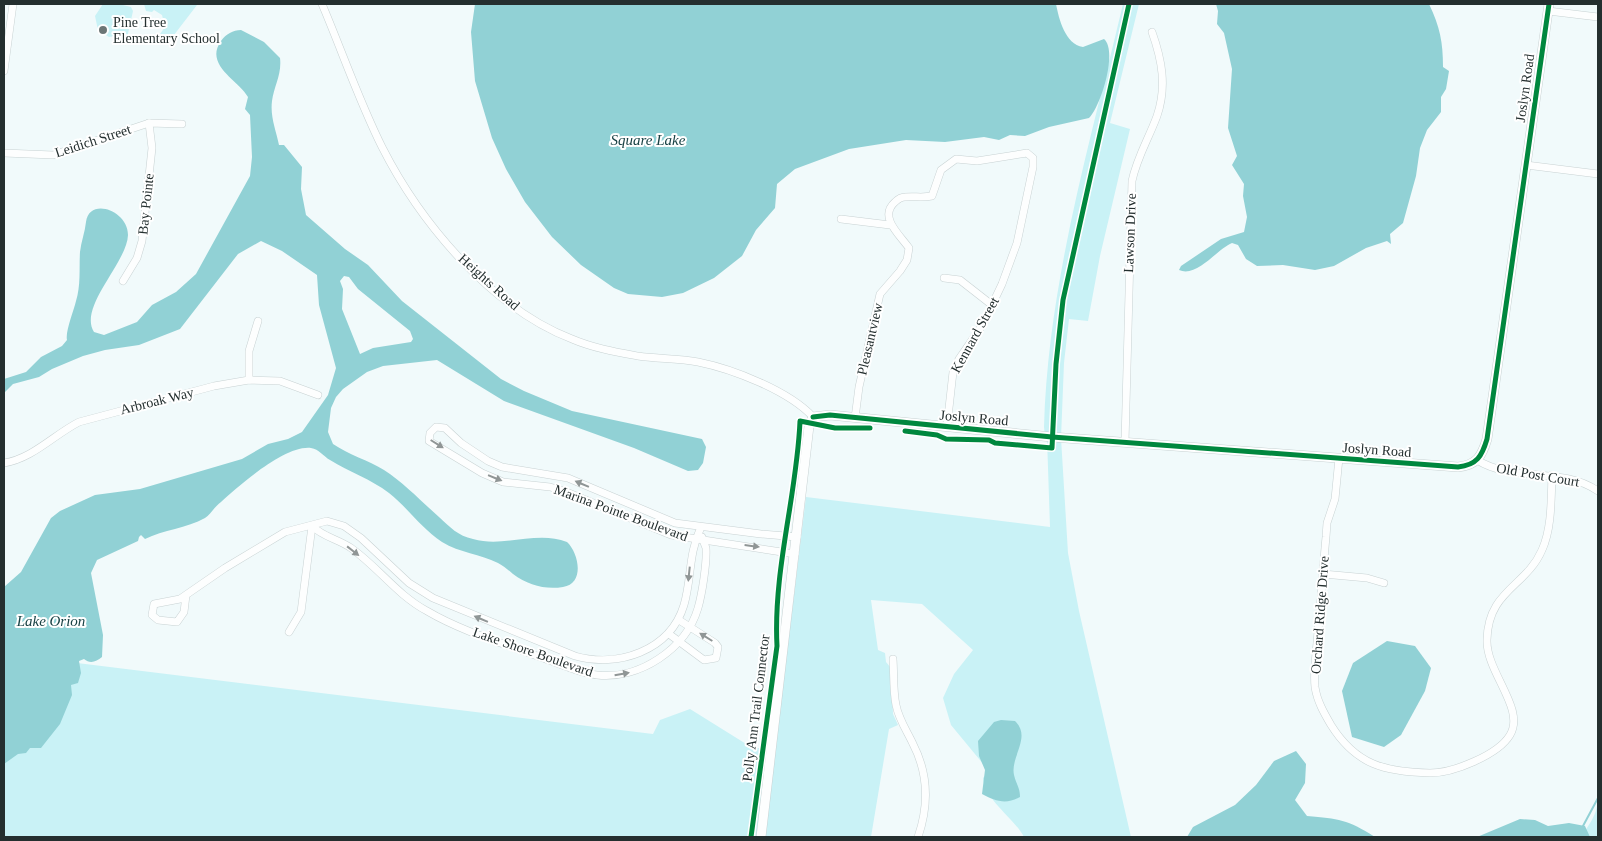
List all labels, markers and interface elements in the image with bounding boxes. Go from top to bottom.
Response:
place label: Pine Tree Elementary School [113,15,220,46]
marker: Pine Tree Elementary School [97,24,109,36]
street label: Joslyn Road [1513,53,1537,123]
street label: Leidich Street [53,122,133,160]
water label: Square Lake [611,132,686,148]
street label: Bay Pointe [135,172,157,236]
street label: Lawson Drive [1121,193,1139,273]
street label: Heights Road [456,251,522,313]
street label: Kennard Street [948,294,1002,376]
street label: Pleasantview [854,300,886,377]
street label: Arbroak Way [119,385,195,417]
street label: Joslyn Road [939,408,1009,428]
one-way arrow [430,440,443,449]
street label: Joslyn Road [1342,440,1412,460]
street label: Old Post Court [1495,460,1581,490]
one-way arrow [488,475,502,483]
one-way arrow [575,479,589,487]
street label: Marina Pointe Boulevard [552,482,690,544]
one-way arrow [744,542,760,550]
one-way arrow [346,545,359,556]
street label: Orchard Ridge Drive [1308,556,1332,674]
one-way arrow [685,566,693,582]
water label: Lake Orion [16,613,85,629]
one-way arrow [474,614,488,622]
street label: Lake Shore Boulevard [471,624,595,680]
one-way arrow [700,633,713,642]
street label: Polly Ann Trail Connector [740,633,773,782]
one-way arrow [614,669,630,677]

